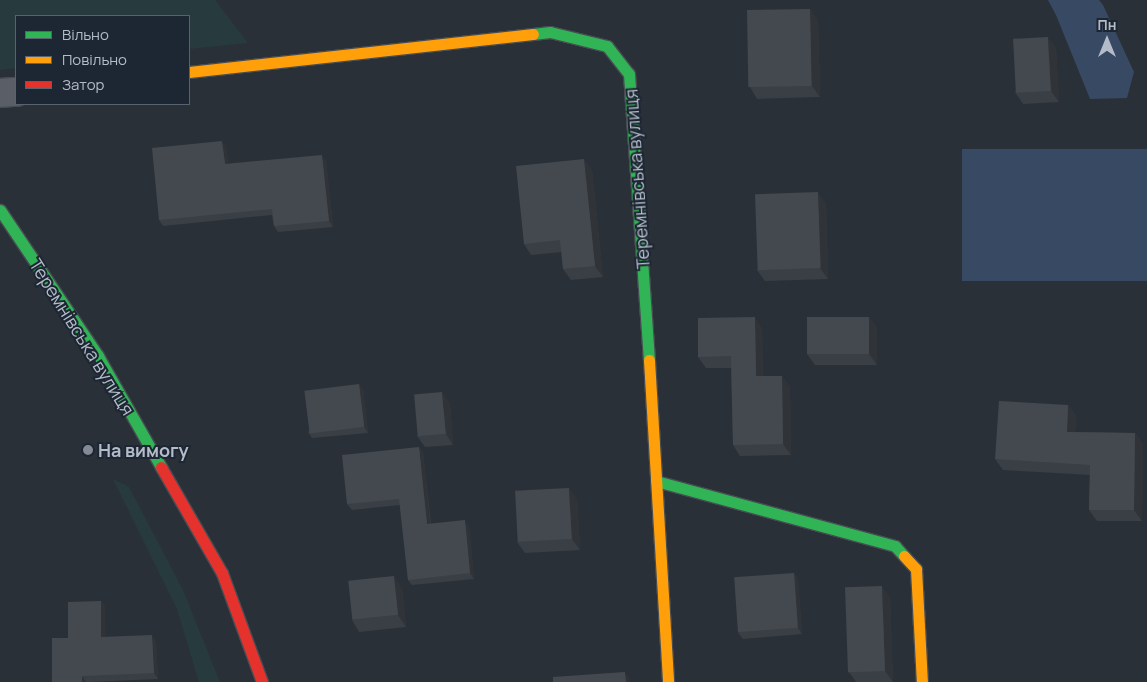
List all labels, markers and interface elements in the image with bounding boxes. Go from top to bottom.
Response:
legend [15,15,190,105]
north arrow [1082,15,1132,65]
text: Пн [1098,15,1116,34]
text: Вільно [62,24,109,45]
text: Повільно [62,49,127,70]
text: Затор [62,74,104,95]
street label: Теремнівська вулиця [620,88,654,270]
street label: Теремнівська вулиця [25,255,139,419]
place label: На вимогу [98,439,189,461]
marker: На вимогу [82,444,94,456]

